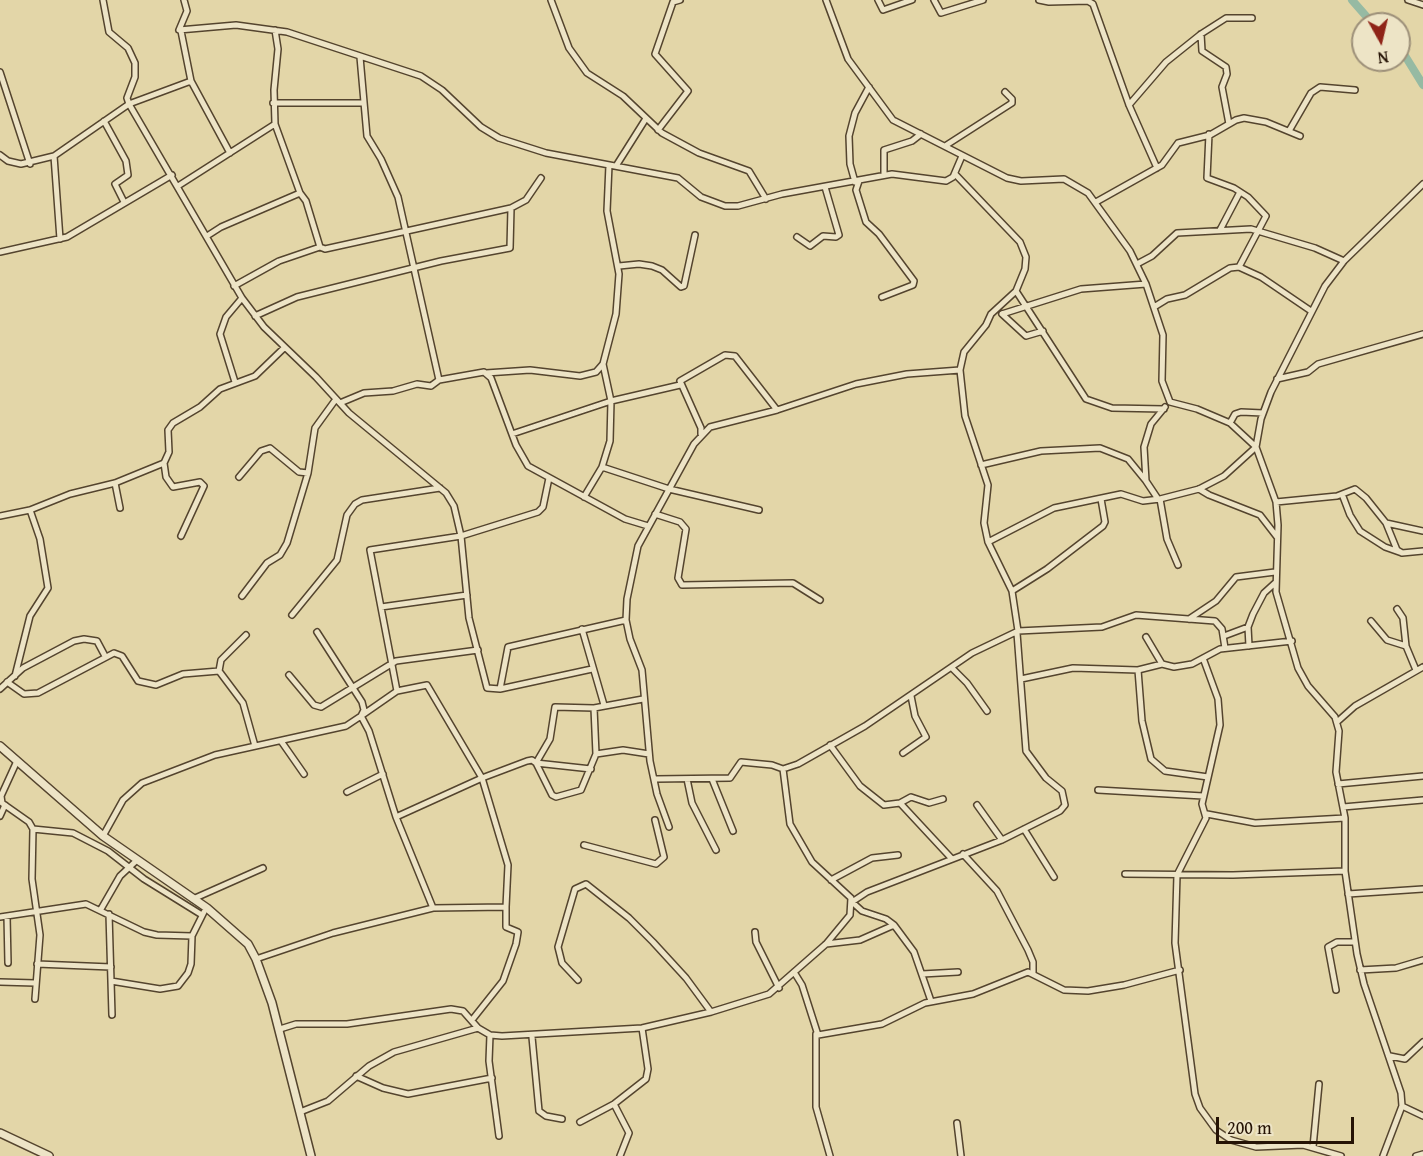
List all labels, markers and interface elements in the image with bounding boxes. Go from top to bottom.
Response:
north arrow [1351,12,1411,72]
text: N [1376,45,1390,70]
scale bar [1219,1105,1357,1143]
text: 200 m [1227,1114,1272,1141]

